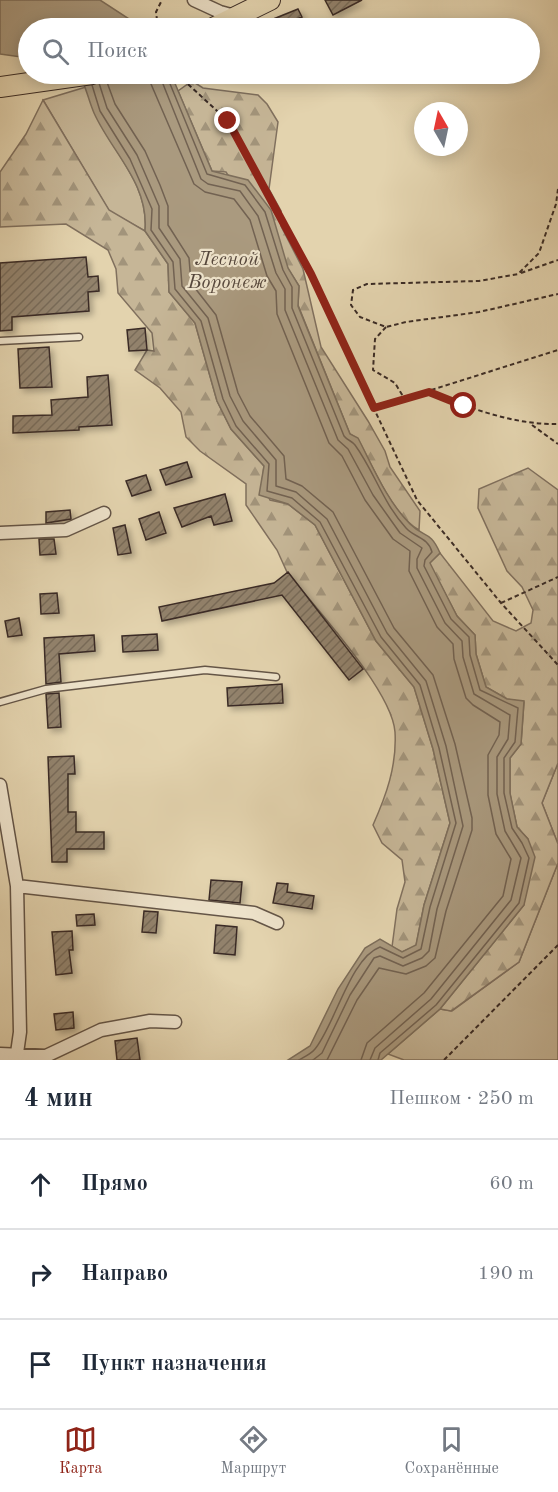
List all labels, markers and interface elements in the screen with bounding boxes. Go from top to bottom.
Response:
search box [18,18,540,84]
icon: search [39,35,72,68]
text: Поиск [87,40,148,62]
north arrow [414,102,468,156]
route end [214,107,240,133]
water label: Лесной Воронеж [187,250,266,293]
route start [450,392,476,418]
text: 4 мин [24,1086,93,1112]
text: Пешком · 250 m [389,1089,534,1109]
icon: ahead [24,1168,57,1201]
text: Прямо [81,1173,148,1195]
text: 60 m [489,1174,534,1194]
icon: right [24,1258,57,1291]
text: Направо [81,1263,168,1285]
text: 190 m [478,1264,534,1284]
icon: arrive [24,1348,57,1381]
text: Пункт назначения [81,1353,267,1375]
tab: Карта [59,1423,102,1479]
tab: Маршрут [221,1423,286,1479]
tab: Сохранённые [405,1423,499,1479]

